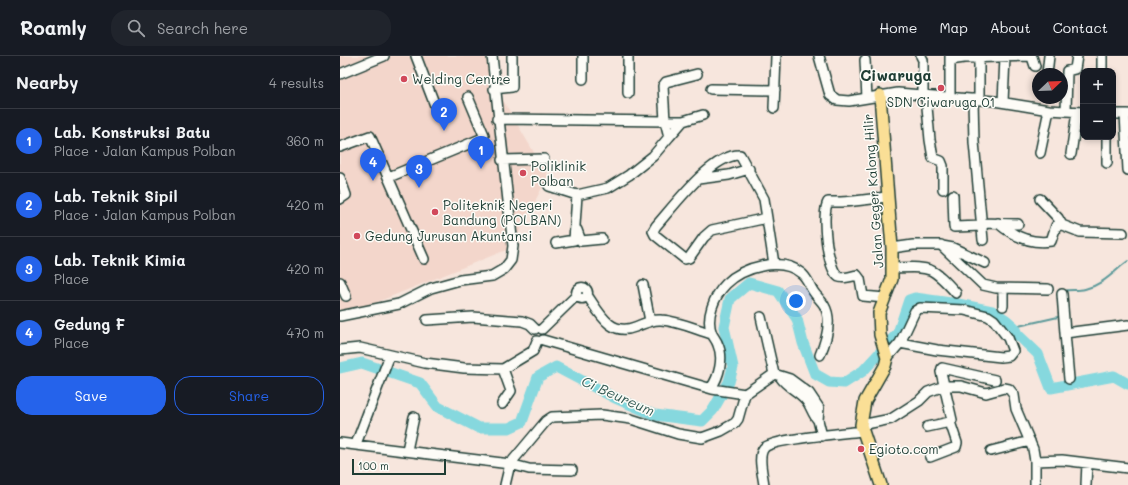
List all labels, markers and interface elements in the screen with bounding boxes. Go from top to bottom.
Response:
search box [111,10,391,46]
text: Roamly [20,15,87,40]
icon: search [125,17,147,39]
text: Search here [157,18,248,38]
text: Home [879,18,917,37]
text: Map [939,18,968,37]
text: About [990,18,1031,37]
text: Contact [1053,18,1108,37]
district label: Ciwaruga [860,65,932,85]
north arrow [1032,68,1068,104]
map controls [1080,68,1116,140]
button: + [1080,68,1116,104]
place label: Welding Centre [412,70,511,87]
text: Nearby [16,71,78,93]
text: 4 results [269,74,324,91]
marker: Welding Centre [399,74,409,84]
marker: SDN Ciwaruga 01 [936,83,946,93]
place label: SDN Ciwaruga 01 [887,93,995,110]
pin: 2 [431,98,457,131]
button: − [1080,104,1116,140]
street label: Jalan Geger Kalong Hilir [859,113,886,269]
text: Lab. Konstruksi Batu [54,122,210,142]
text: 1 [26,132,32,149]
text: 360 m [286,132,324,149]
pin: 1 [468,136,494,169]
text: Place · Jalan Kampus Polban [54,142,235,159]
pin: 4 [360,148,386,181]
pin: 3 [406,155,432,188]
place label: Poliklinik Polban [531,157,586,189]
marker: Poliklinik Polban [518,168,528,178]
text: Lab. Teknik Sipil [54,186,178,206]
text: 2 [25,196,33,213]
text: 420 m [287,196,324,213]
place label: Politeknik Negeri Bandung (POLBAN) [443,196,561,228]
text: Place · Jalan Kampus Polban [54,206,235,223]
marker: Politeknik Negeri Bandung (POLBAN) [430,207,440,217]
place label: Gedung Jurusan Akuntansi [365,227,532,244]
marker: Gedung Jurusan Akuntansi [352,231,362,241]
text: Lab. Teknik Kimia [54,250,186,270]
text: 3 [25,260,33,277]
text: 420 m [287,260,324,277]
text: Place [54,270,89,287]
your location [786,291,806,311]
text: Gedung F [54,314,125,334]
text: 4 [25,324,33,341]
text: 470 m [287,324,324,341]
text: Place [54,334,89,351]
water label: Ci Beureum [579,371,658,420]
button: Save [16,376,166,415]
button: Share [174,376,324,415]
place label: Egioto.com [869,440,939,457]
marker: Egioto.com [856,444,866,454]
scale bar [352,457,446,476]
text: 100 m [358,458,389,473]

